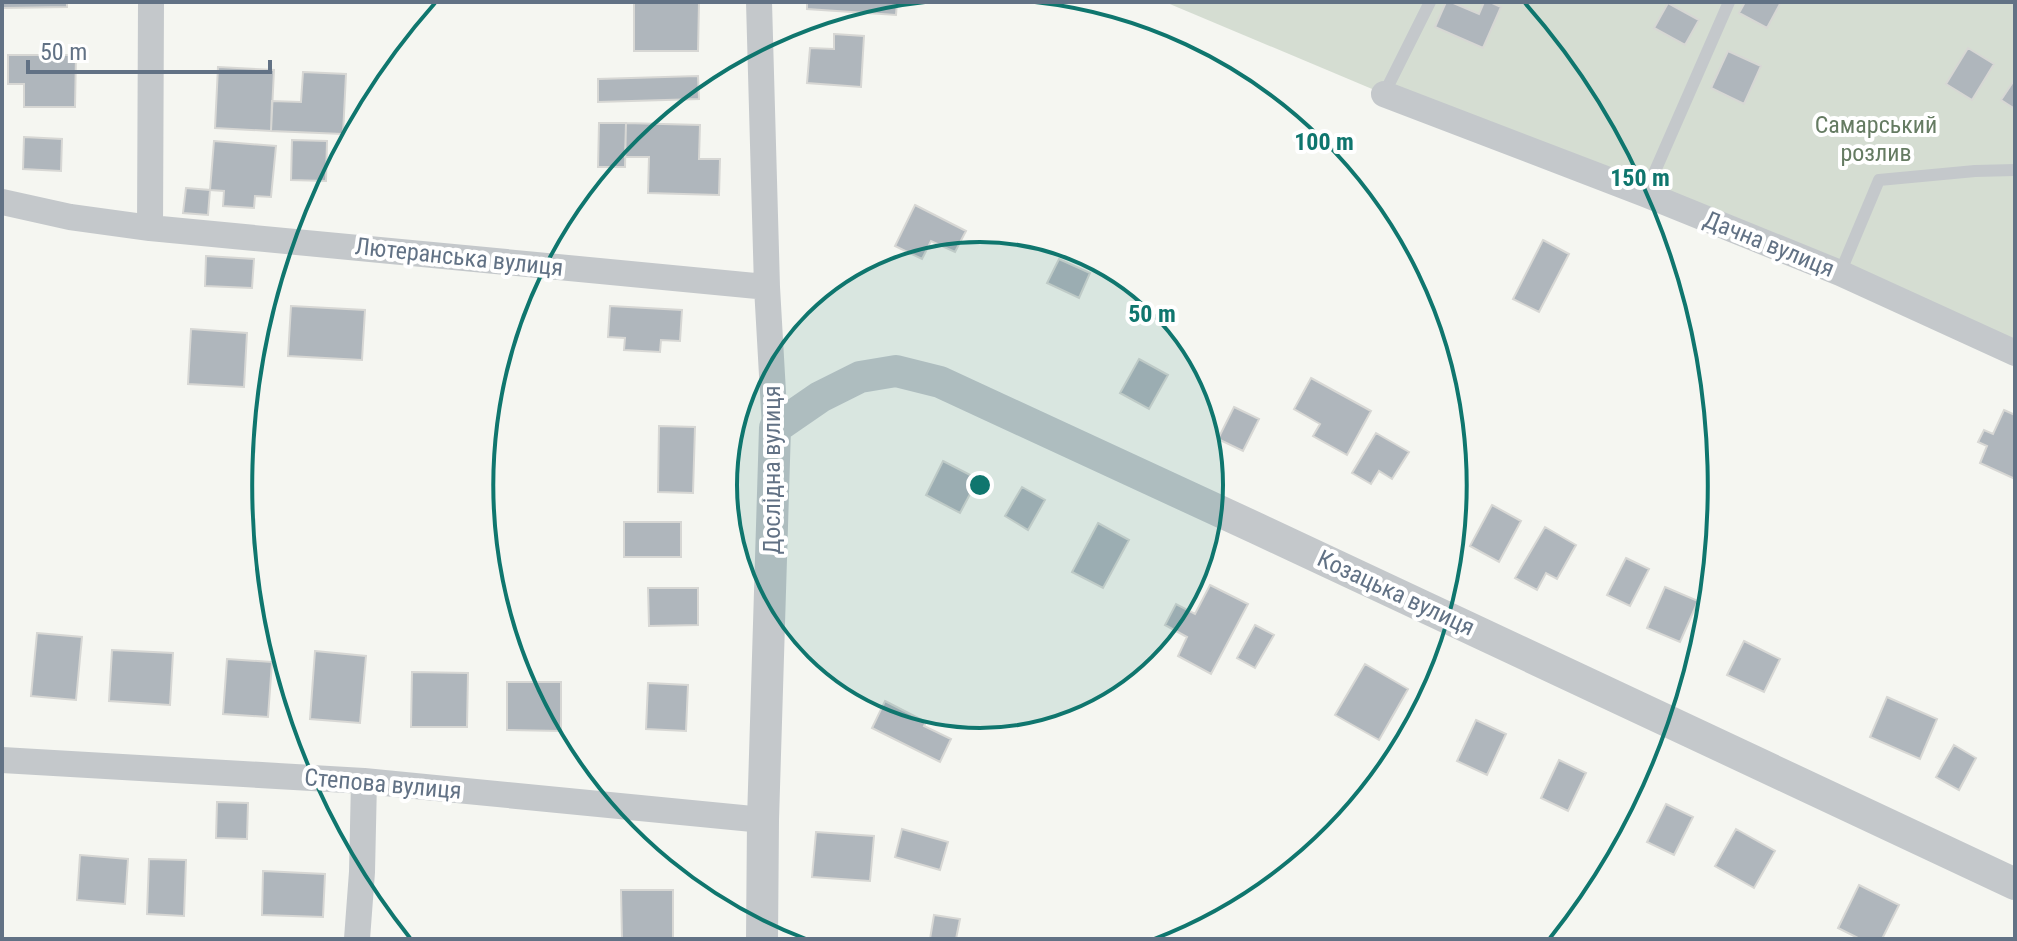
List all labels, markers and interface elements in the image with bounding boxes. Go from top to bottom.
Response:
scale bar [28,24,270,74]
text: 50 m [40,38,87,66]
park label: Самарський розлив [1815,111,1937,167]
text: 100 m [1294,128,1354,156]
text: 150 m [1610,164,1670,192]
street label: Дачна вулиця [1700,205,1838,283]
street label: Лютеранська вулиця [354,232,564,282]
text: 50 m [1128,300,1176,328]
street label: Дослідна вулиця [758,385,786,555]
centre of rings [966,471,994,499]
street label: Козацька вулиця [1313,544,1479,642]
street label: Степова вулиця [303,763,463,805]

